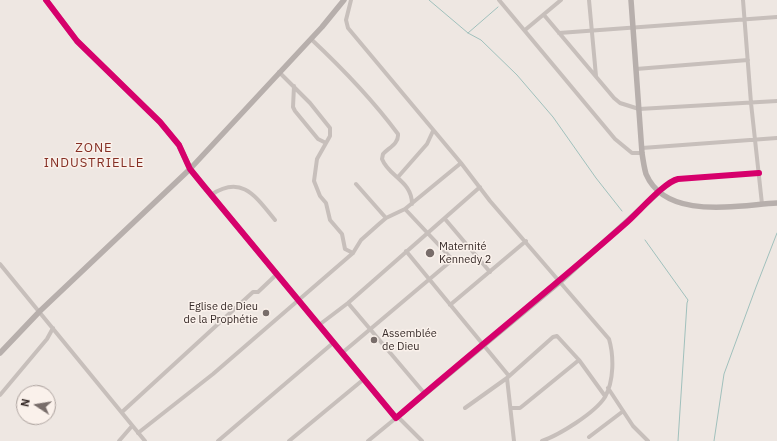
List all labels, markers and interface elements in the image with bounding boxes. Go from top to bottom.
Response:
district label: ZONE INDUSTRIELLE [44,140,144,171]
place label: Maternité Kennedy 2 [439,240,491,266]
marker: Maternité Kennedy 2 [424,247,436,259]
place label: Eglise de Dieu de la Prophétie [184,300,258,326]
marker: Eglise de Dieu de la Prophétie [261,308,271,318]
place label: Assemblée de Dieu [382,327,437,353]
marker: Assemblée de Dieu [369,335,379,345]
north arrow [16,385,56,425]
text: N [18,397,33,408]

